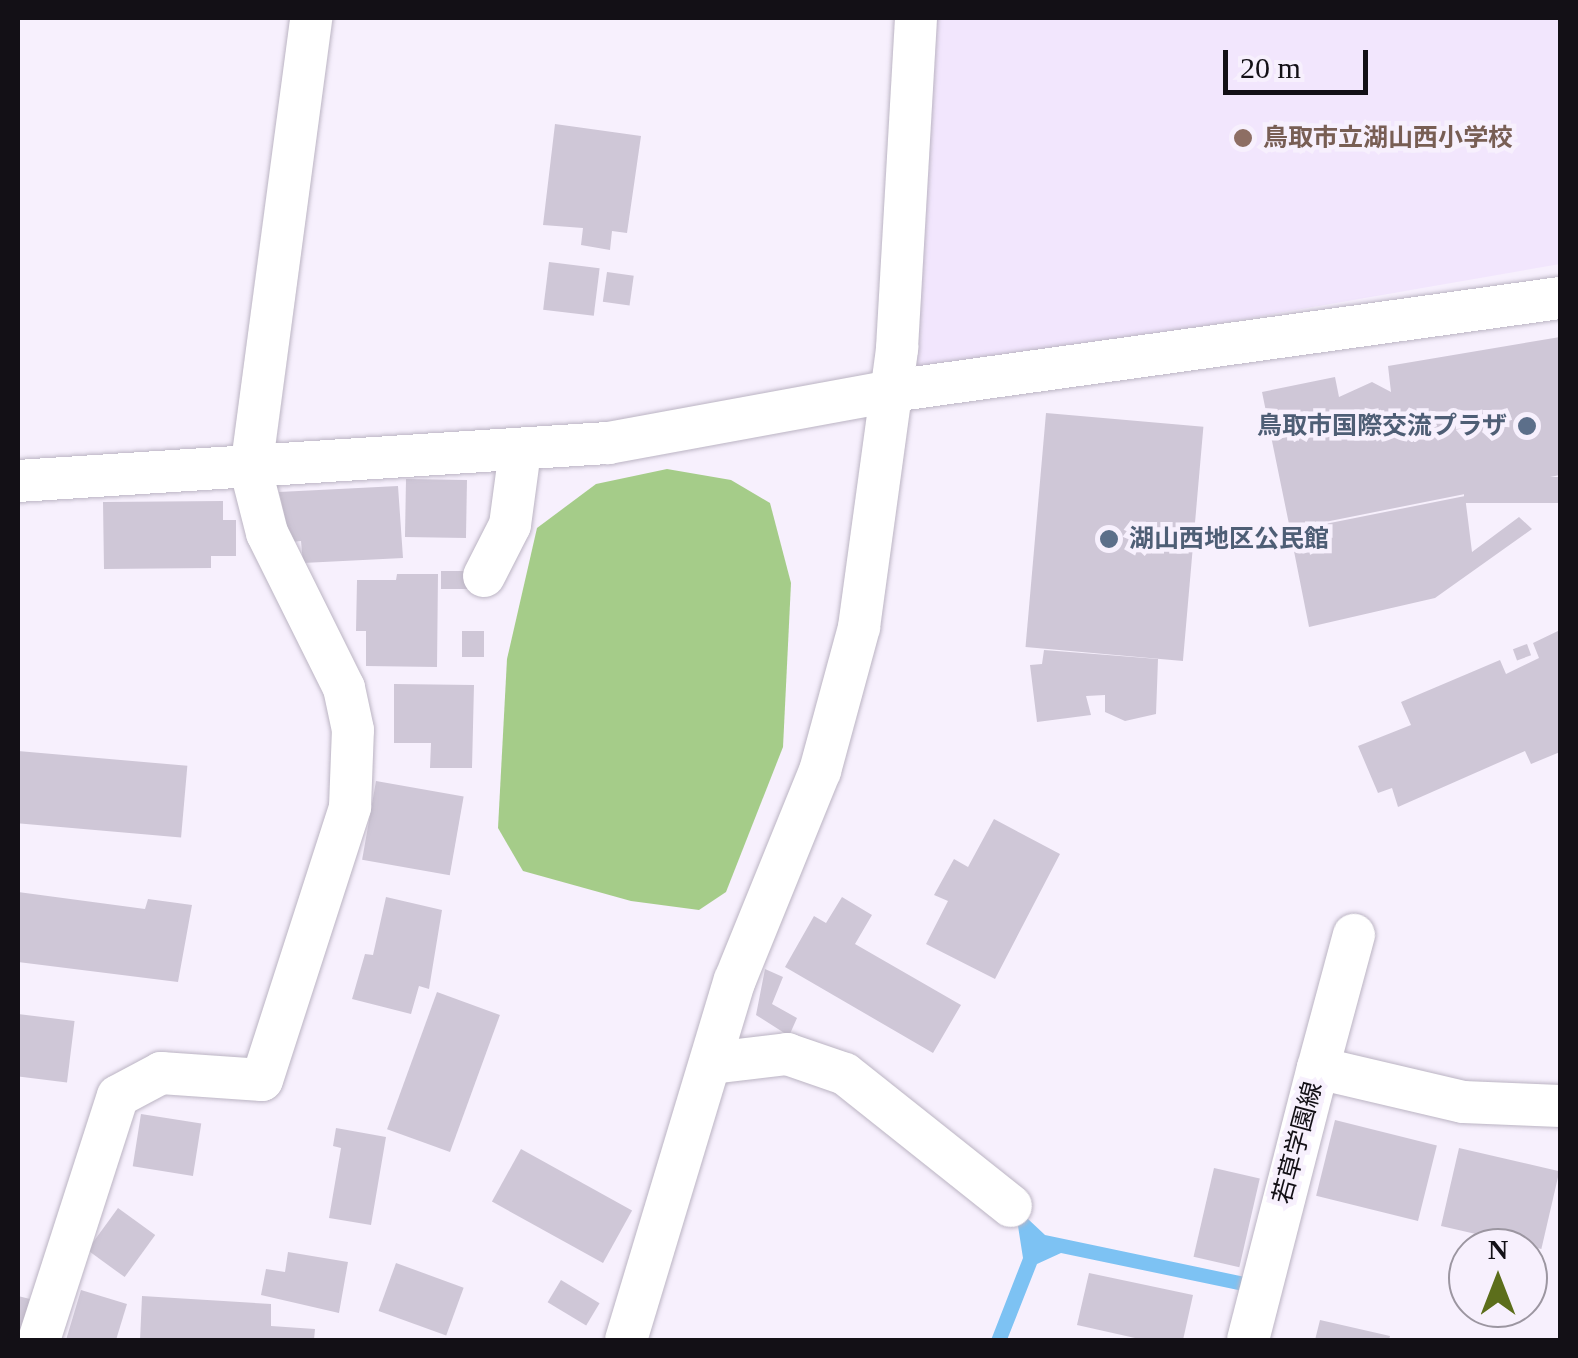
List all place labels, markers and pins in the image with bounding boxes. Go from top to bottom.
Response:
place label: 鳥取市立湖山西小学校 [1263,123,1513,153]
marker: 鳥取市立湖山西小学校 [1232,127,1254,149]
place label: 鳥取市国際交流プラザ [1257,411,1507,441]
marker: 鳥取市国際交流プラザ [1516,415,1538,437]
place label: 湖山西地区公民館 [1129,524,1329,554]
marker: 湖山西地区公民館 [1098,528,1120,550]

